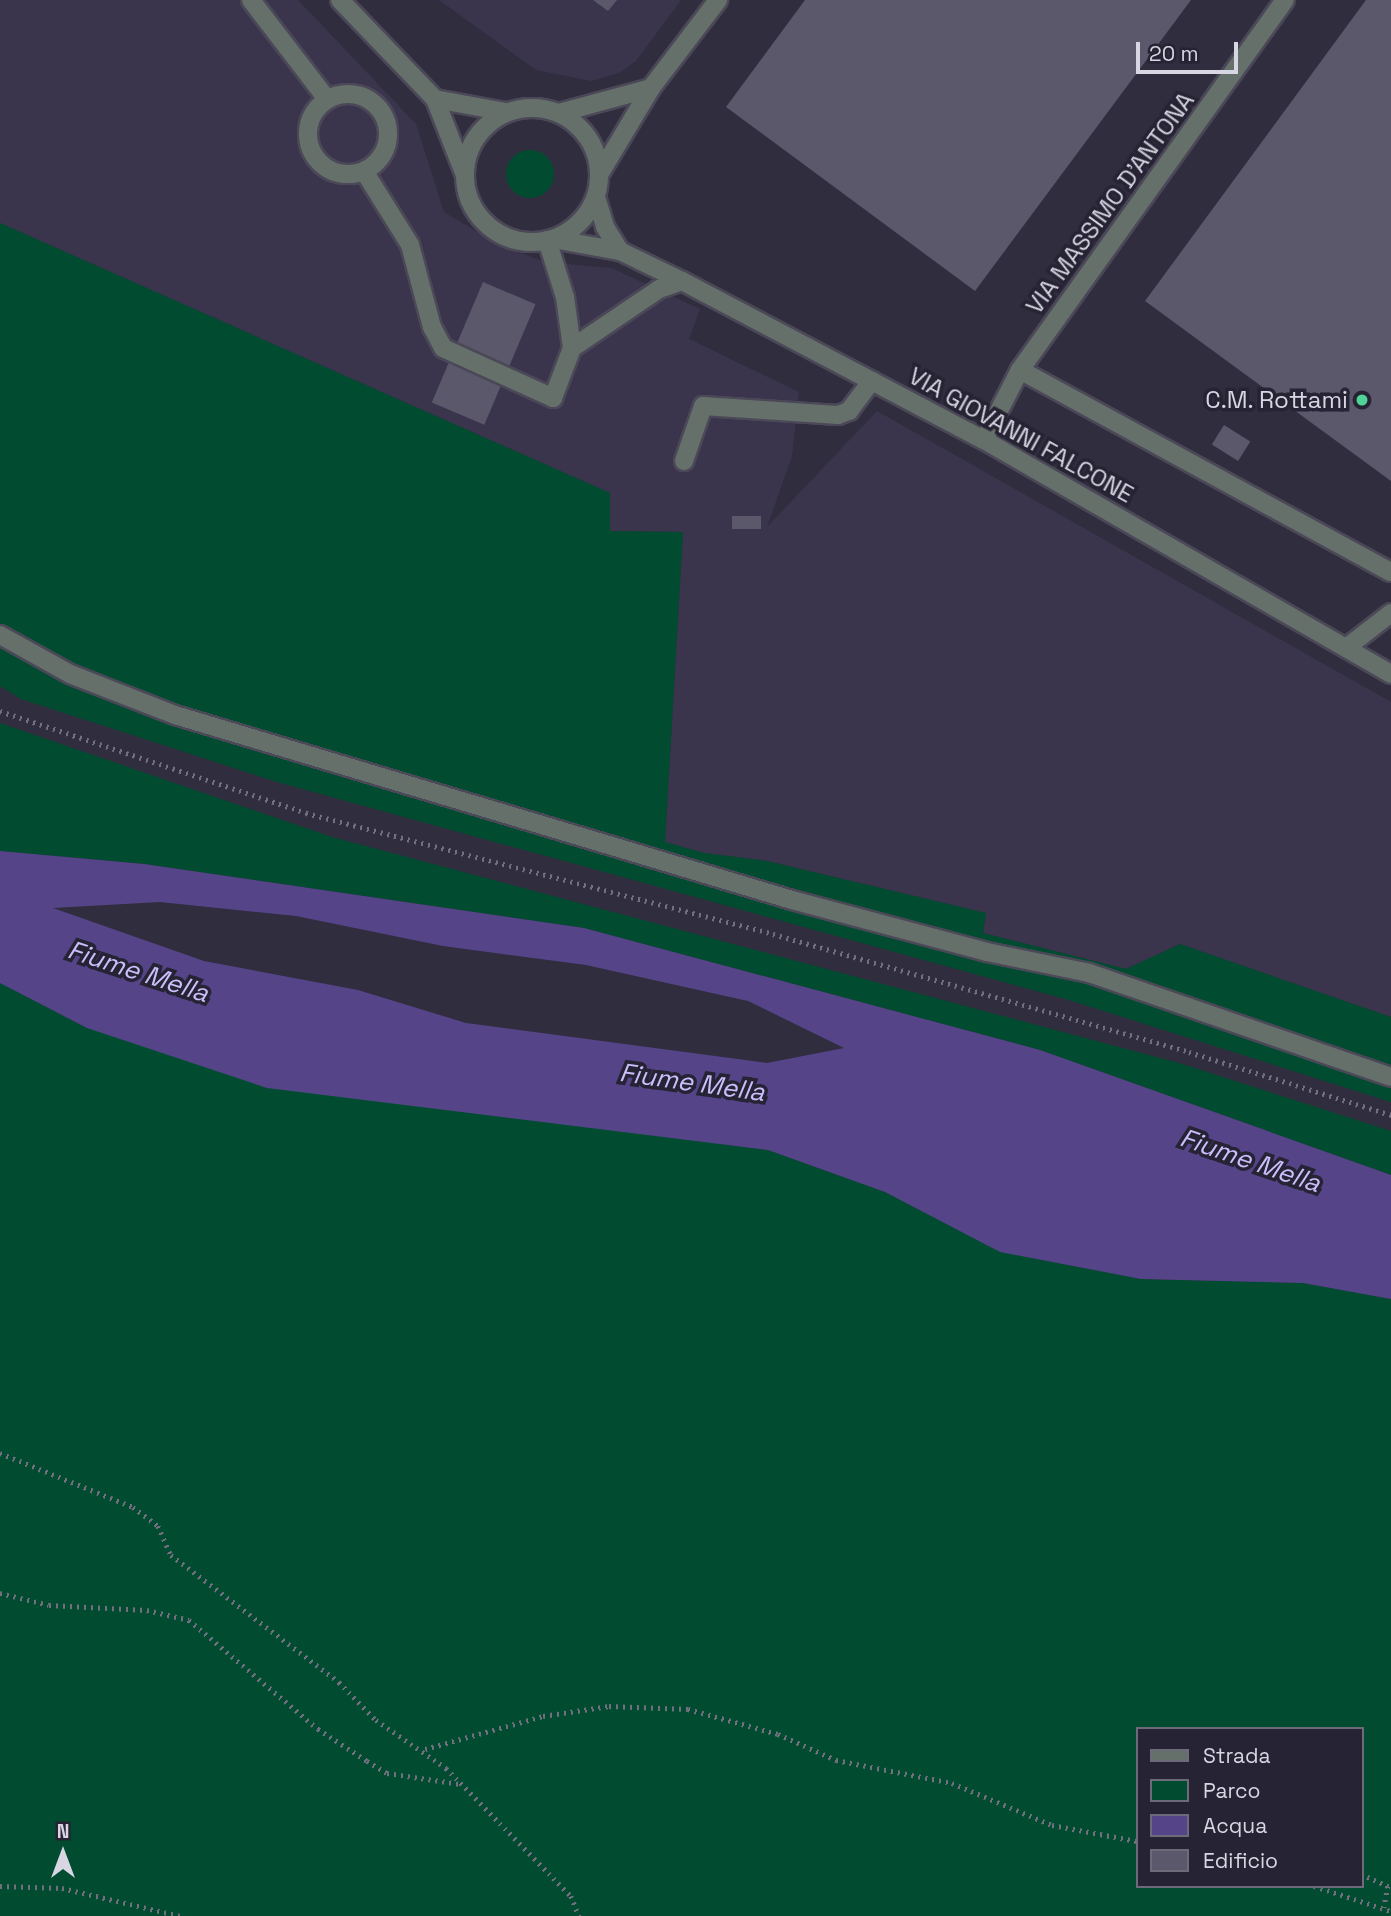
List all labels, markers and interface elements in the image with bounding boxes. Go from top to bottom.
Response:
scale bar [1139,28,1240,72]
text: 20 m [1149,40,1199,67]
street label: VIA MASSIMO D'ANTONA [1020,86,1200,320]
street label: VIA GIOVANNI FALCONE [904,361,1138,509]
place label: C.M. Rottami [1204,386,1348,414]
marker: C.M. Rottami [1354,392,1370,408]
water label: Fiume Mella [64,935,212,1009]
water label: Fiume Mella [617,1057,767,1109]
water label: Fiume Mella [1176,1122,1324,1200]
legend [1136,1727,1363,1888]
text: Strada [1203,1742,1270,1769]
text: Parco [1203,1777,1261,1804]
text: Acqua [1203,1812,1267,1839]
north arrow [28,1818,98,1888]
text: N [57,1819,69,1844]
text: Edificio [1203,1847,1278,1874]

